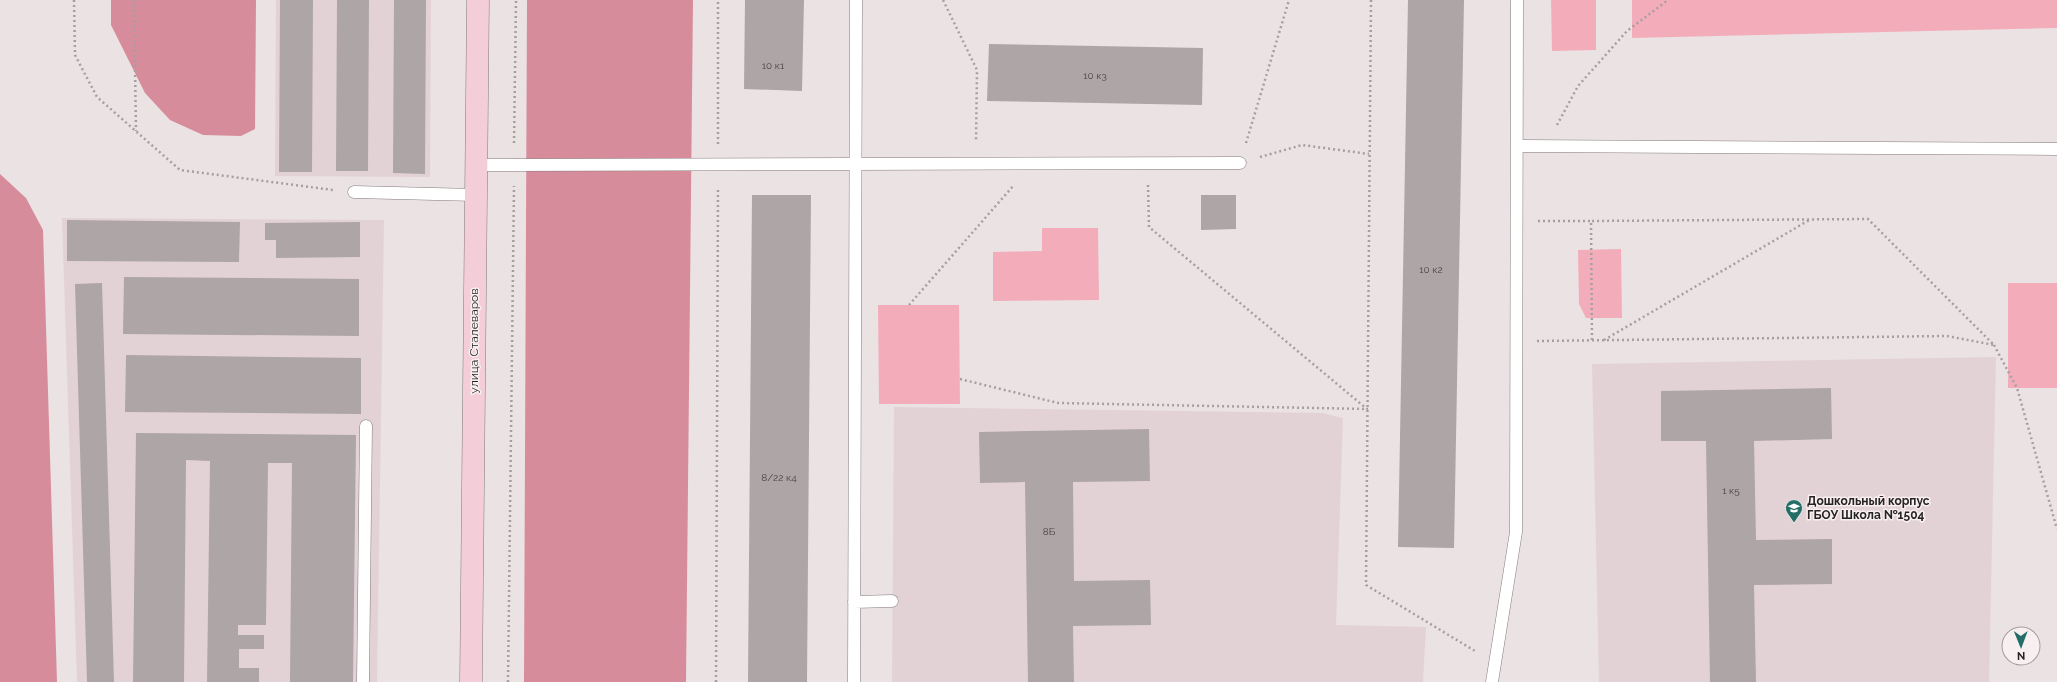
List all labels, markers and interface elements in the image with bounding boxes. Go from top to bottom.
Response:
house number: 10 к1 [762,60,785,71]
house number: 10 к3 [1083,70,1107,81]
house number: 10 к2 [1419,264,1443,275]
street label: улица Сталеваров [467,288,481,394]
house number: 8/22 к4 [761,472,797,483]
house number: 1 к5 [1722,485,1740,496]
place label: Дошкольный корпус ГБОУ Школа №1504 [1807,494,1930,522]
school or university icon: Дошкольный корпус ГБОУ Школа №1504 [1784,498,1804,523]
house number: 8Б [1043,526,1056,537]
north arrow [2001,626,2041,666]
text: N [2017,649,2025,662]

